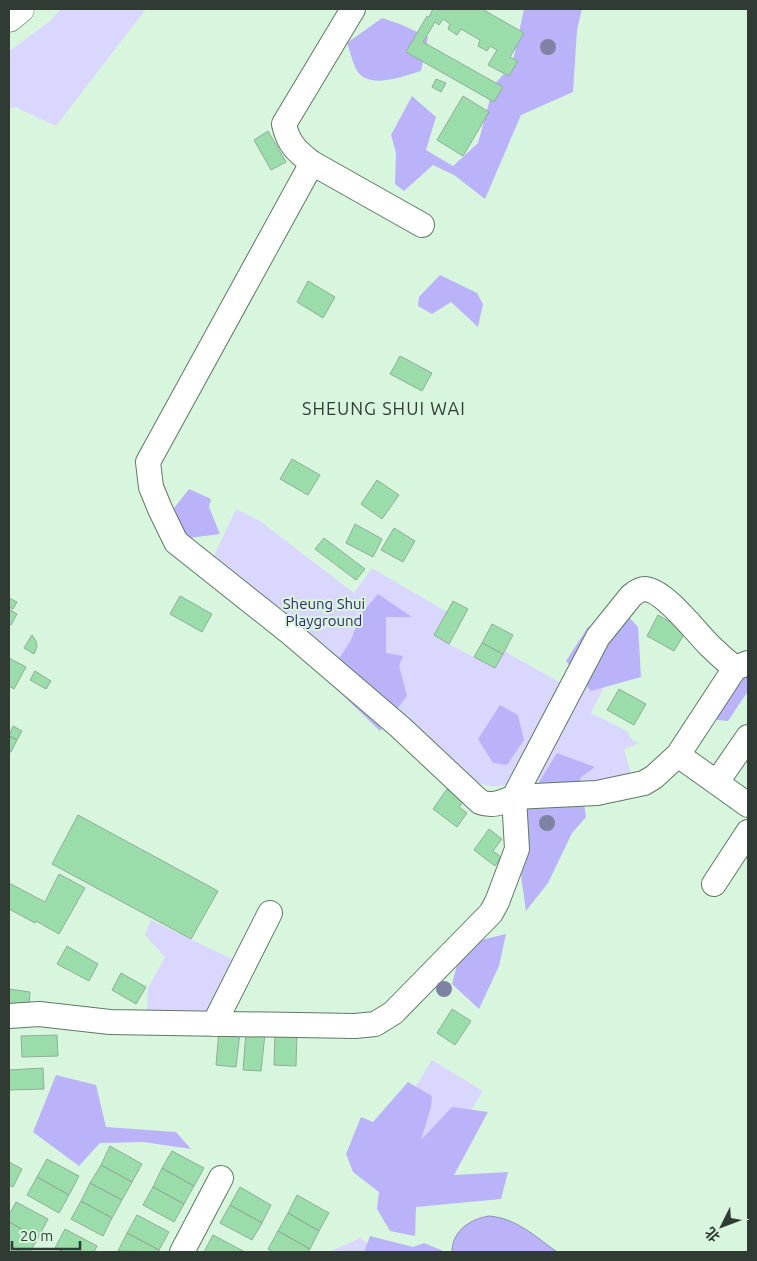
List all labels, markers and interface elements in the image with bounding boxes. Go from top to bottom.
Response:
district label: SHEUNG SHUI WAI [302,398,466,418]
park label: Sheung Shui Playground [283,595,365,629]
north arrow [697,1201,747,1251]
scale bar [12,1218,80,1250]
text: 北 [702,1224,723,1245]
text: 20 m [20,1227,53,1244]

